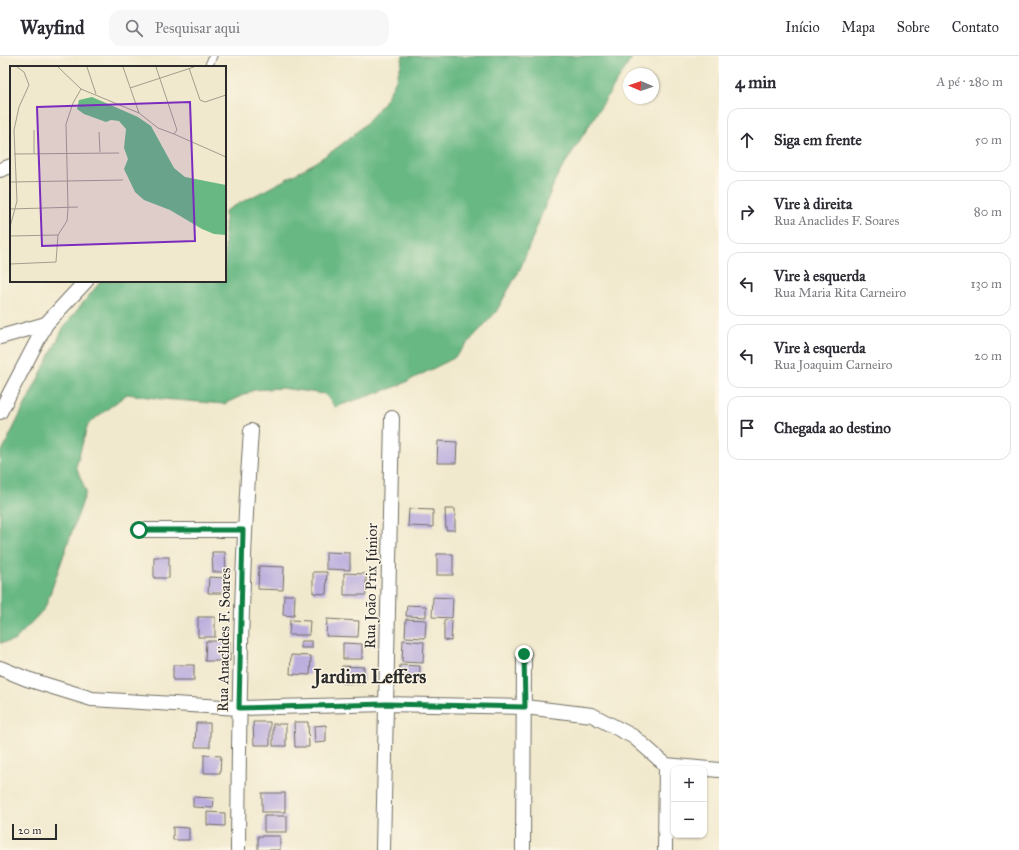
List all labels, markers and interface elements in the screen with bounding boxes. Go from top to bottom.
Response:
search box [109,10,389,46]
text: Wayfind [20,16,85,39]
icon: search [123,17,145,39]
text: Pesquisar aqui [155,19,240,37]
text: Início [785,19,820,36]
text: Mapa [842,19,875,36]
text: Sobre [897,19,930,36]
text: Contato [952,19,999,36]
inset map [10,66,226,282]
north arrow [623,68,659,104]
text: 4 min [735,72,776,93]
text: A pé · 280 m [936,74,1003,90]
icon: ahead [736,129,758,151]
text: Siga em frente [774,131,862,149]
text: 50 m [975,132,1002,148]
text: Vire à direita [774,195,852,213]
icon: right [736,201,758,223]
text: 80 m [974,204,1002,220]
text: Rua Anaclides F. Soares [774,213,899,229]
text: Vire à esquerda [774,267,866,285]
icon: left [736,273,758,295]
text: 130 m [970,276,1002,292]
text: Rua Maria Rita Carneiro [774,285,906,301]
text: Vire à esquerda [774,339,866,357]
icon: left [736,345,758,367]
text: 20 m [974,348,1002,364]
text: Rua Joaquim Carneiro [774,357,893,373]
icon: arrive [736,417,758,439]
text: Chegada ao destino [774,419,891,437]
route start [130,521,148,539]
street label: Rua João Prix Júnior [361,523,382,649]
street label: Rua Anaclides F. Soares [214,568,234,712]
route end [515,645,533,663]
district label: Jardim Leffers [311,665,426,689]
map controls [671,766,707,838]
button: + [671,766,707,802]
button: − [671,802,707,838]
scale bar [12,822,57,841]
text: 20 m [18,824,41,837]

